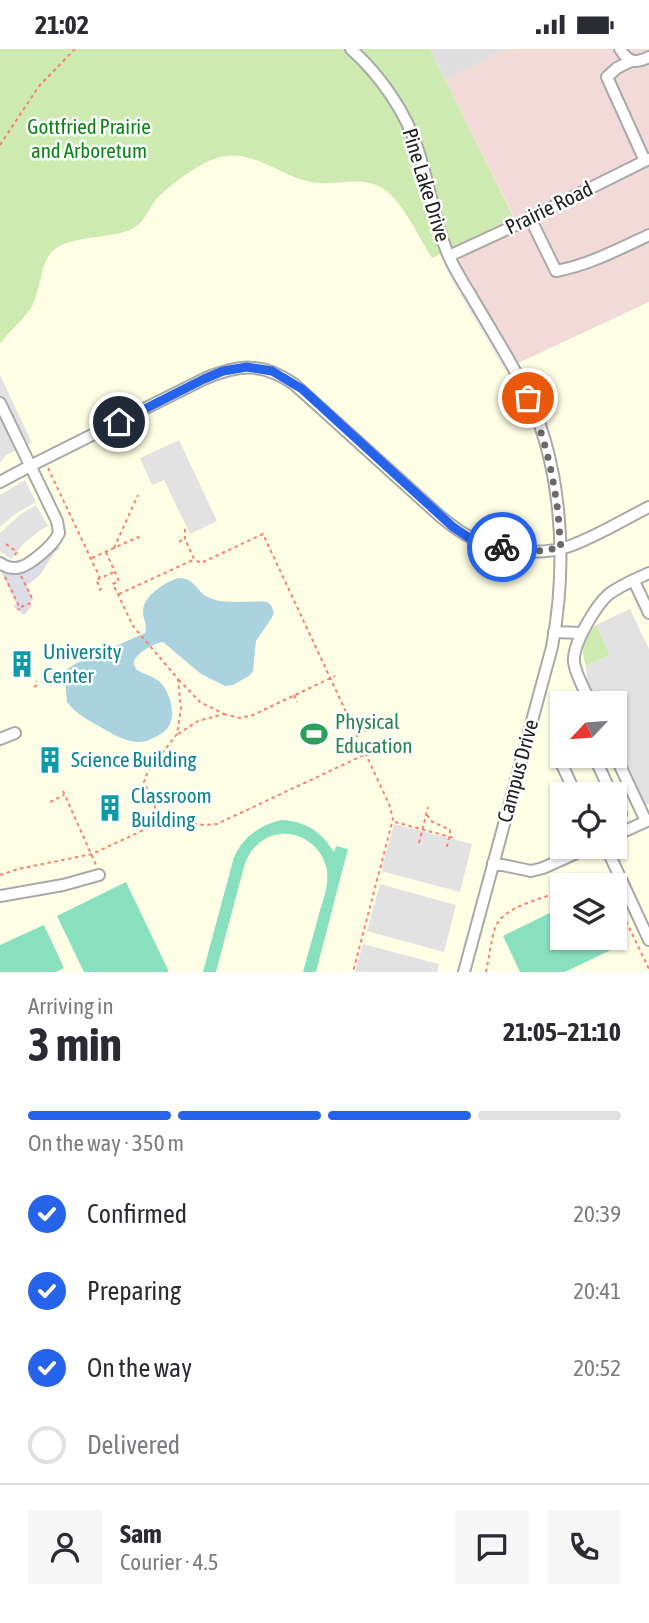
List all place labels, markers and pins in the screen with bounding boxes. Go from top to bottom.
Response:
pin [498,368,558,428]
pin [89,392,149,452]
place label: University Center [43,639,122,687]
building icon: University Center [7,649,37,679]
place label: Physical Education [335,709,413,757]
sports icon: Physical Education [299,719,329,749]
building icon: Science Building [35,745,65,775]
place label: Science Building [71,747,197,771]
place label: Classroom Building [131,783,212,831]
building icon: Classroom Building [95,793,125,823]

